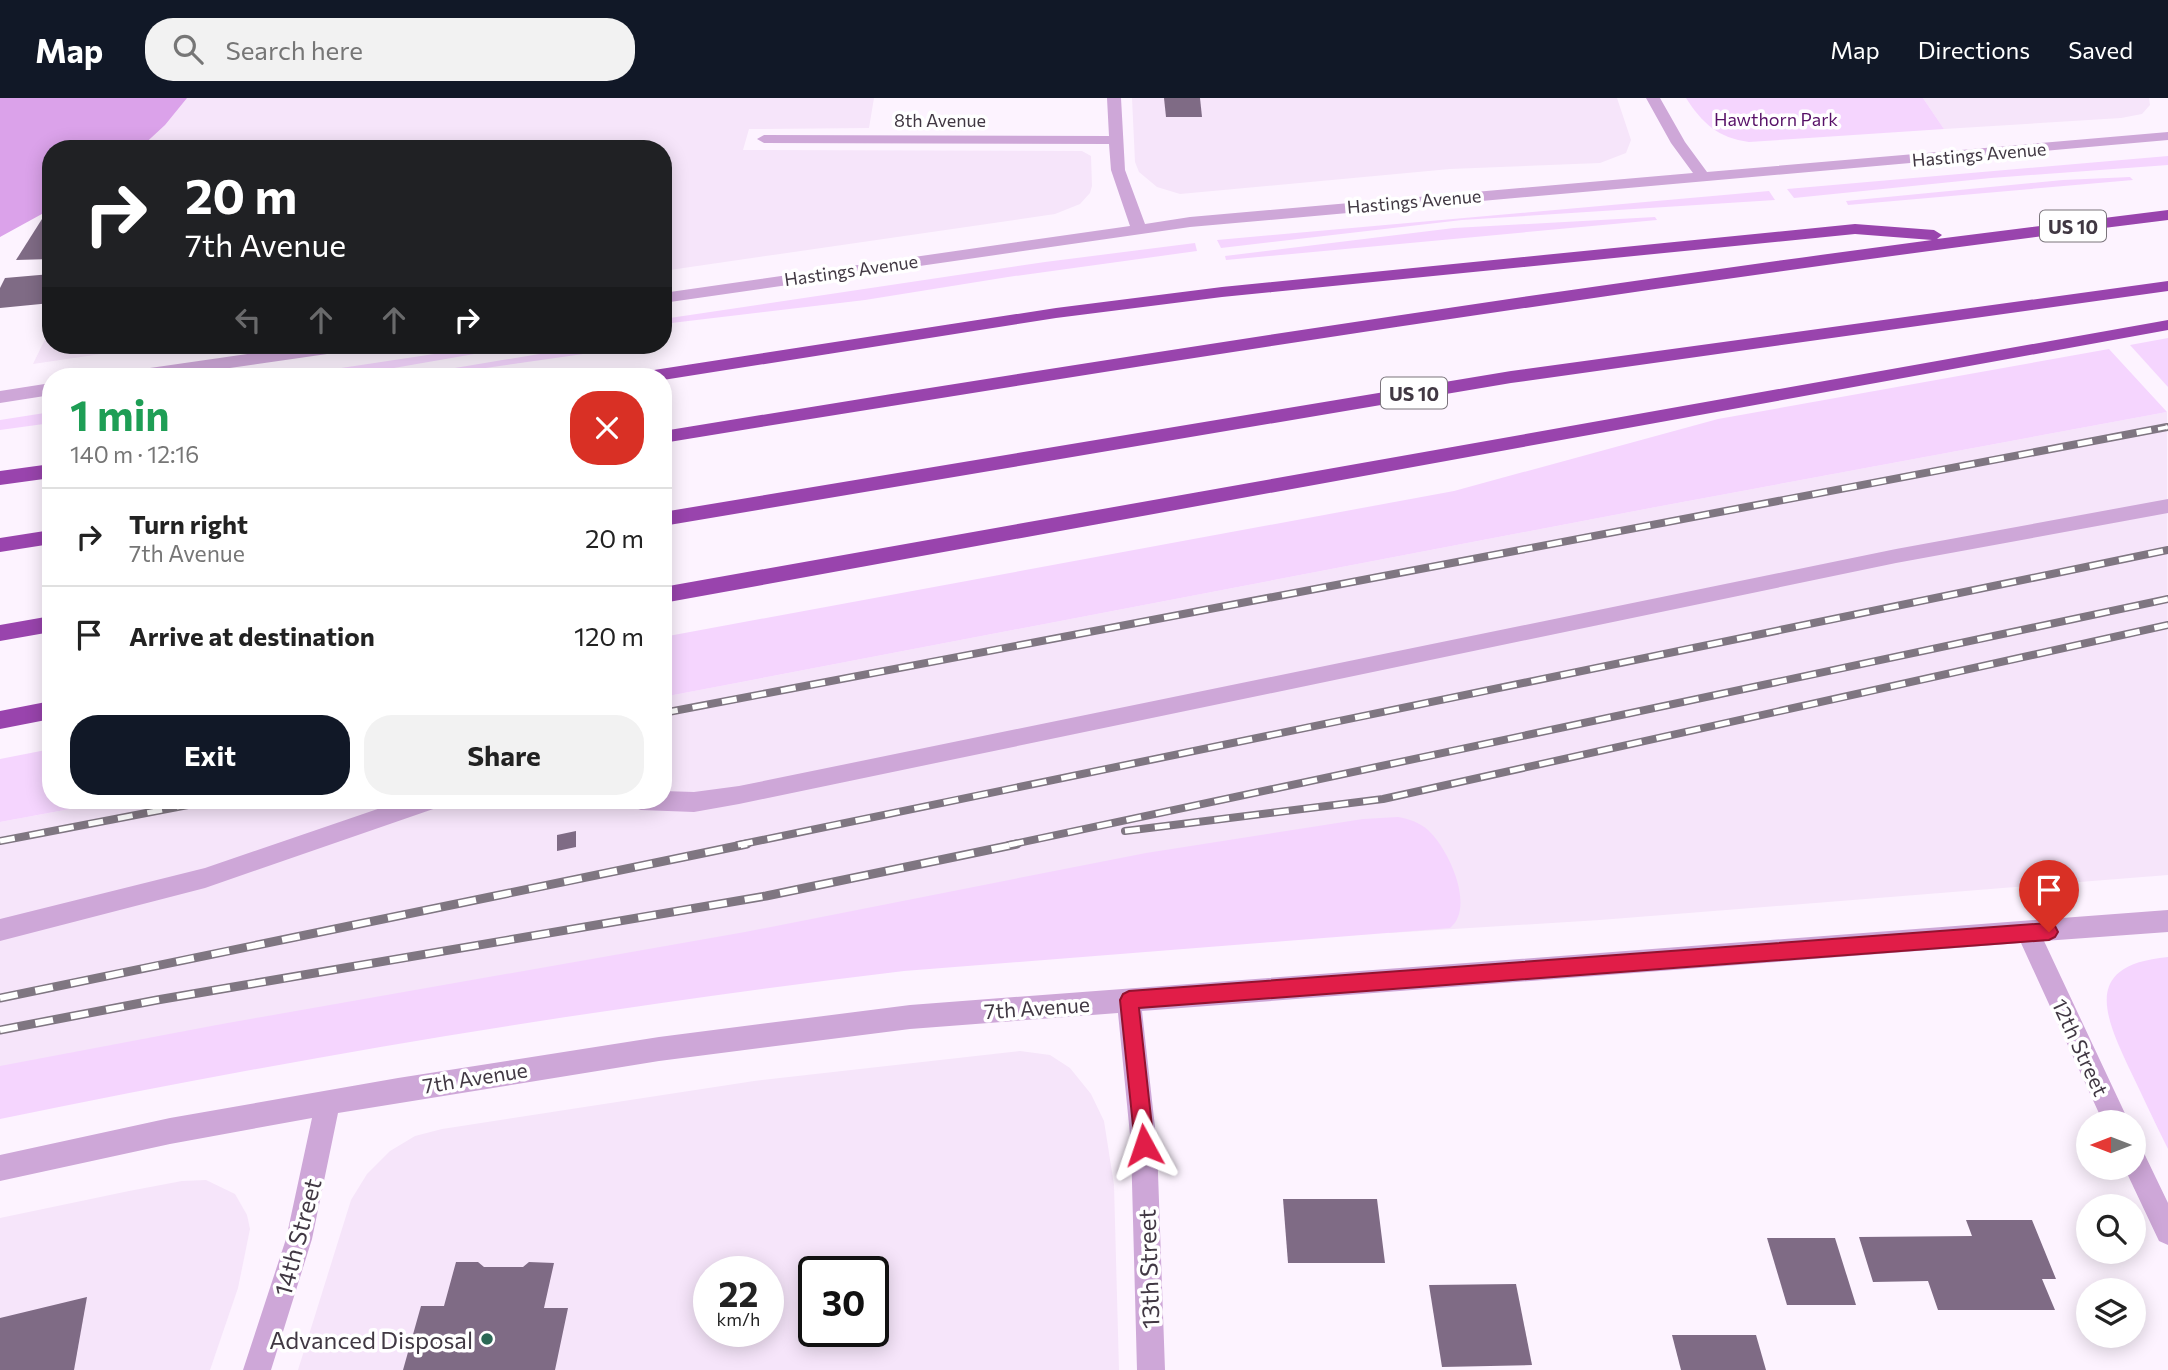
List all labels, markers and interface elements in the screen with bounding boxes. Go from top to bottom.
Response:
search box [145,18,635,81]
text: Map [35,29,103,70]
icon: search [169,30,207,68]
text: Search here [225,34,363,65]
text: Map [1830,35,1880,64]
text: Directions [1918,35,2030,64]
text: Saved [2068,35,2133,64]
park label: Hawthorn Park [1714,108,1838,130]
street label: 8th Avenue [894,109,986,131]
street label: Hastings Avenue [1911,137,2047,171]
text: 20 m [185,164,297,224]
icon: right [70,168,161,259]
street label: Hastings Avenue [1346,184,1482,218]
road number: US 10 [2040,210,2106,242]
text: 7th Avenue [185,224,346,264]
street label: Hastings Avenue [783,250,919,290]
icon: left [229,301,267,339]
icon: ahead [302,301,340,339]
icon: ahead [375,301,413,339]
icon: right [448,301,486,339]
road number: US 10 [1381,378,1447,408]
text: 1 min [70,388,170,440]
button: close [570,391,644,465]
text: 140 m · 12:16 [70,440,199,468]
text: Turn right [129,508,248,539]
icon: right [70,518,108,556]
text: 20 m [585,522,644,553]
text: 7th Avenue [129,539,245,567]
icon: arrive [70,616,108,654]
text: Arrive at destination [129,620,375,651]
text: 120 m [574,620,644,651]
button: Exit [70,715,350,795]
button: Share [364,715,644,795]
pin [2019,860,2079,932]
icon: arrive [2030,871,2068,909]
street label: 7th Avenue [983,991,1091,1023]
street label: 12th Street [2048,994,2114,1100]
street label: 7th Avenue [421,1056,529,1098]
position arrow [1107,1108,1181,1182]
north arrow [2076,1110,2146,1180]
map controls [2076,1110,2146,1348]
street label: 14th Street [267,1175,327,1299]
button: search [2076,1194,2146,1264]
street label: 13th Street [1131,1208,1165,1329]
speed limit sign: 30 [798,1256,889,1347]
text: 22 [719,1271,758,1314]
button: layers [2076,1278,2146,1348]
text: km/h [717,1308,760,1330]
place label: Advanced Disposal [269,1325,473,1354]
marker: Advanced Disposal [479,1331,495,1347]

